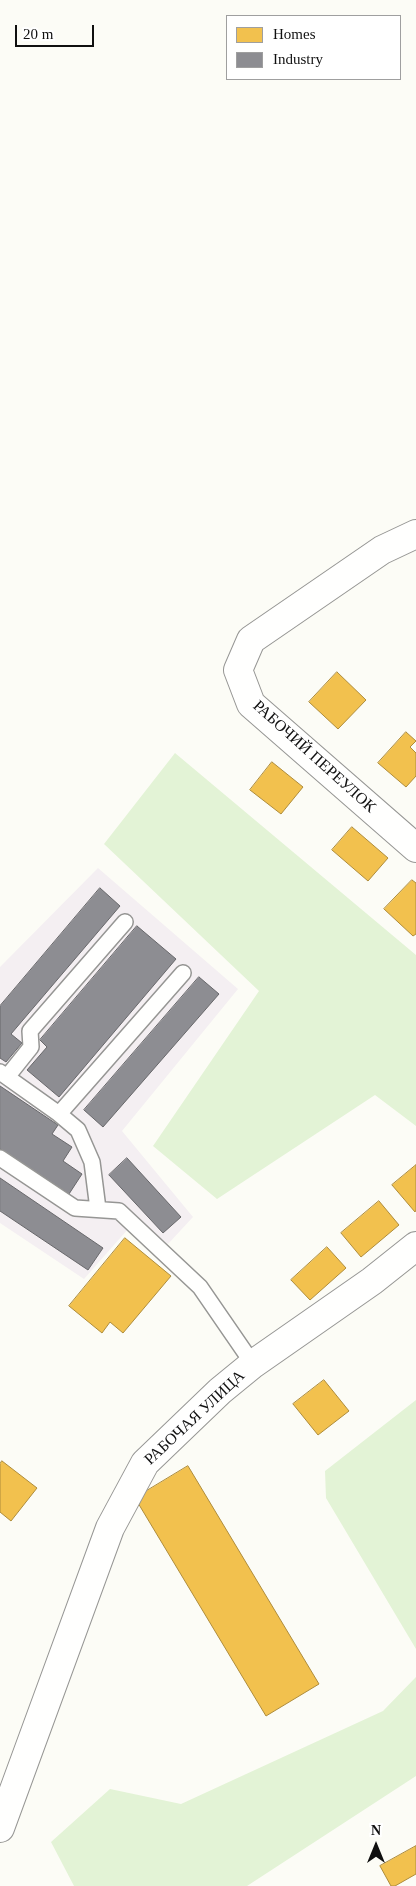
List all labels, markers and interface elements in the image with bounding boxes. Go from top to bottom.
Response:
scale bar [18,15,96,47]
legend [226,15,401,80]
text: 20 m [23,26,53,42]
text: Homes [273,26,316,42]
text: Industry [273,51,323,67]
street label: РАБОЧИЙ ПЕРЕУЛОК [249,697,379,817]
street label: РАБОЧАЯ УЛИЦА [141,1367,249,1469]
north arrow [351,1821,401,1871]
text: N [371,1823,381,1838]

